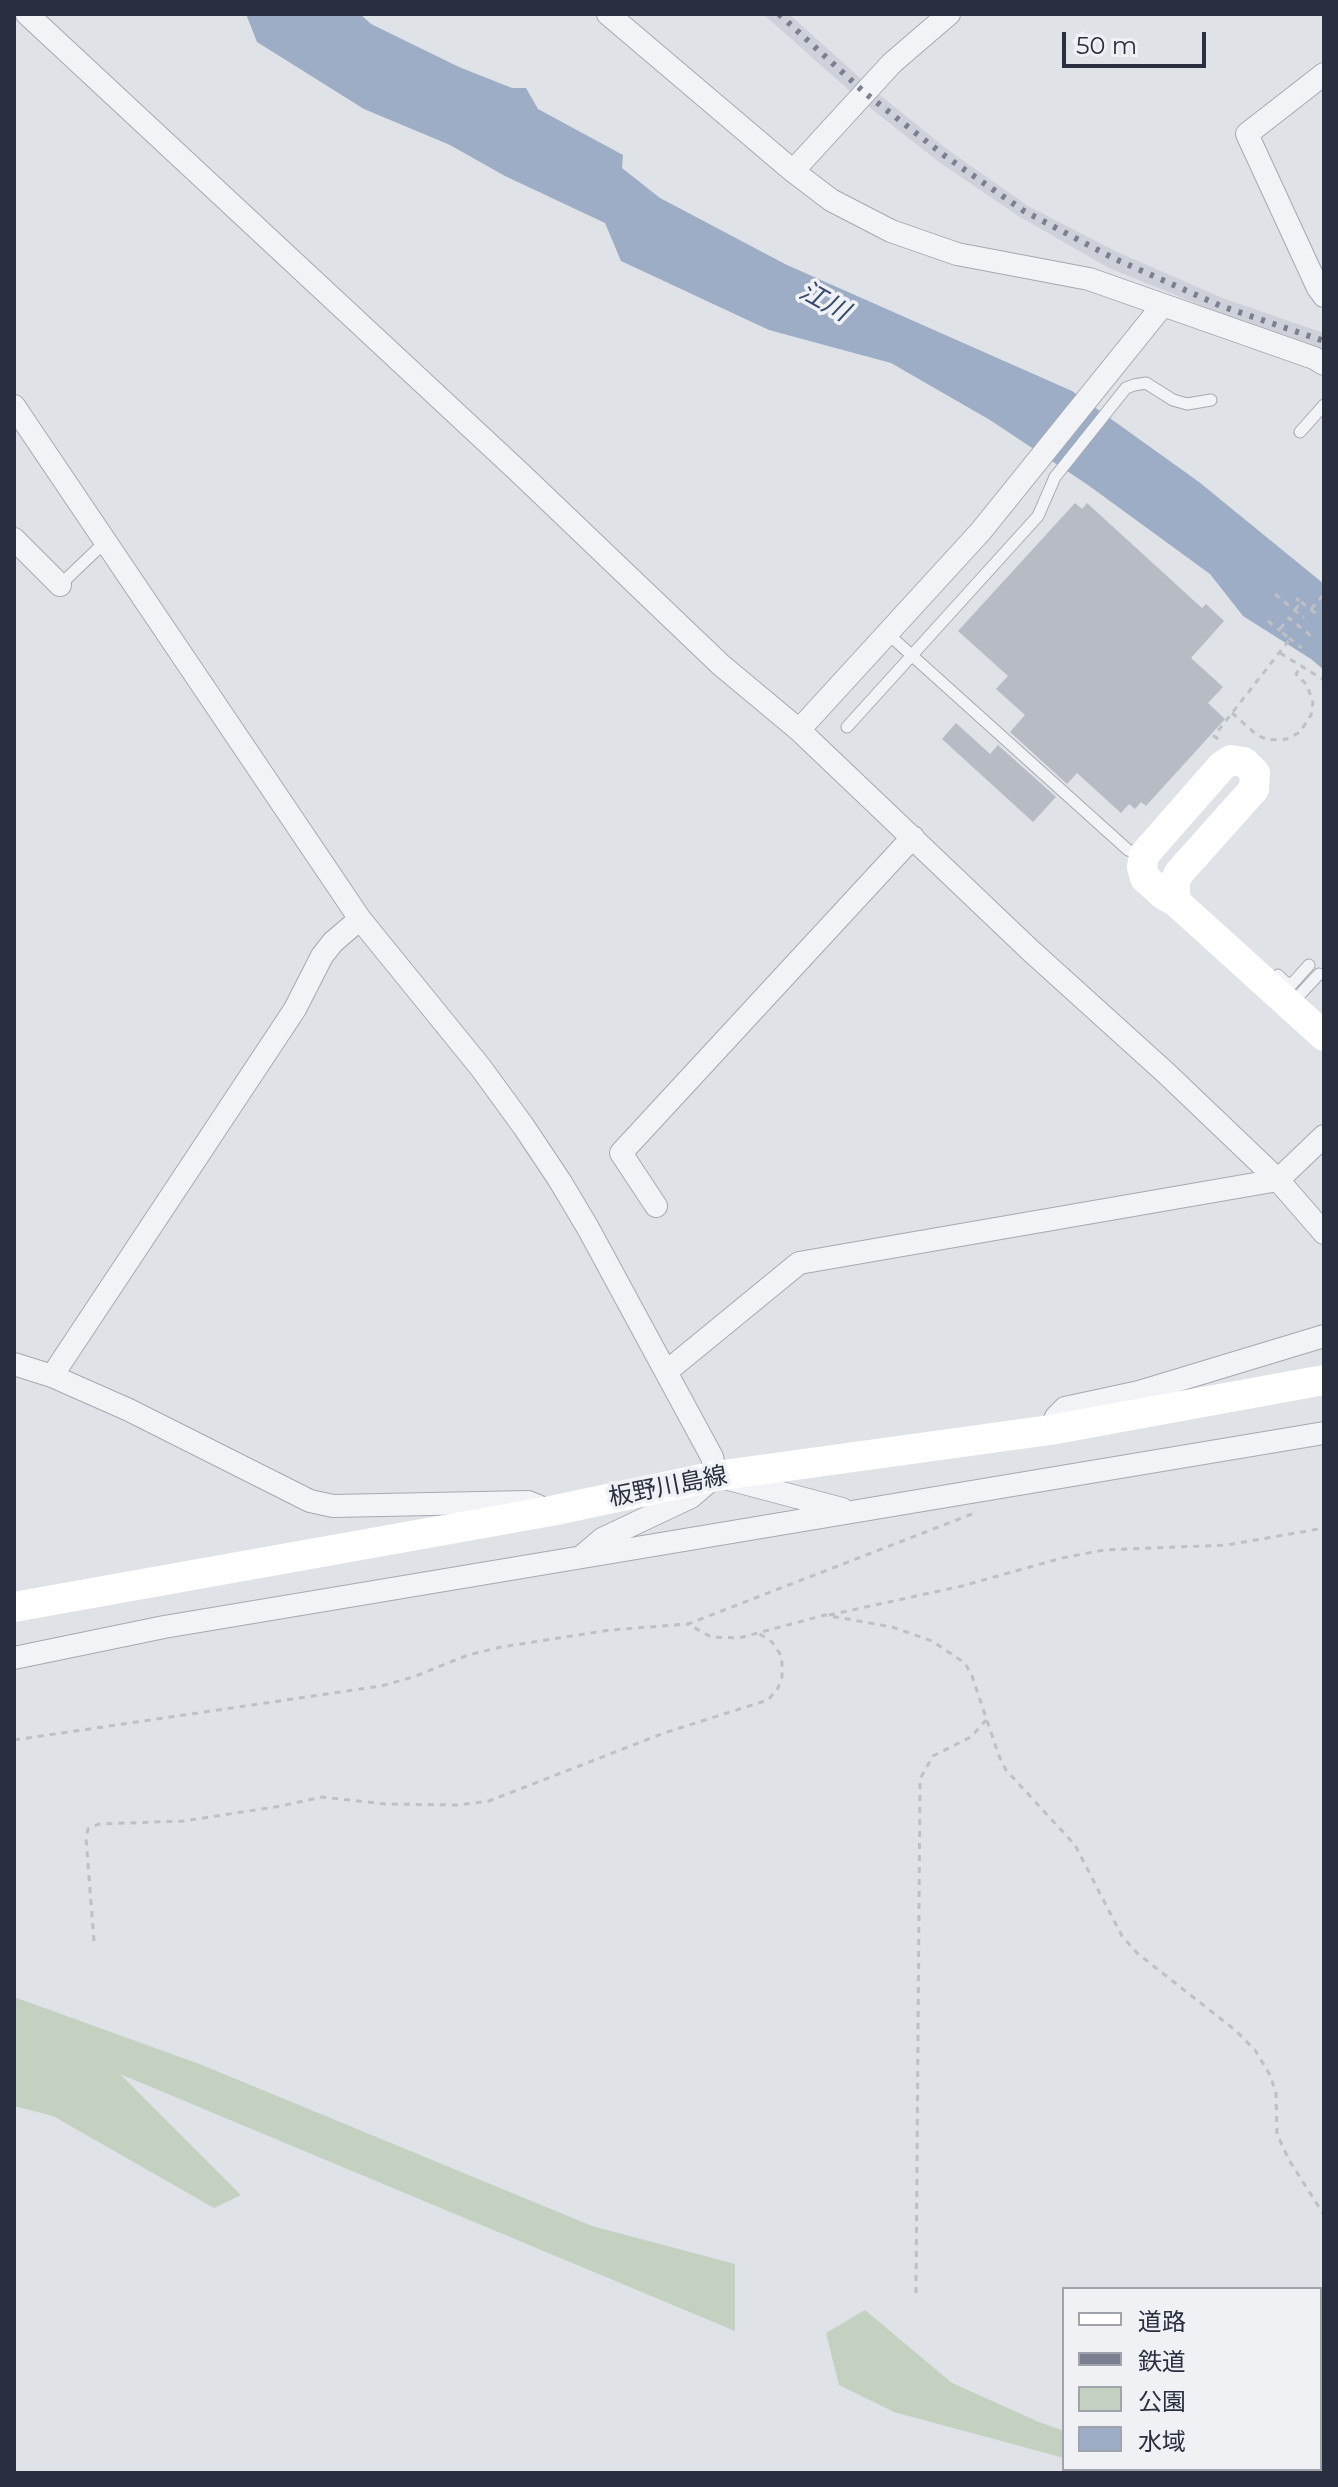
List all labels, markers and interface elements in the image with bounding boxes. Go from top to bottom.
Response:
scale bar [1066,16,1210,66]
text: 50 m [1076,31,1137,60]
water label: 江川 [794,276,854,328]
street label: 板野川島線 [606,1461,730,1513]
legend [1062,2287,1322,2471]
text: 道路 [1138,2307,1186,2336]
text: 鉄道 [1138,2347,1186,2376]
text: 公園 [1138,2387,1186,2416]
text: 水域 [1138,2427,1186,2456]

